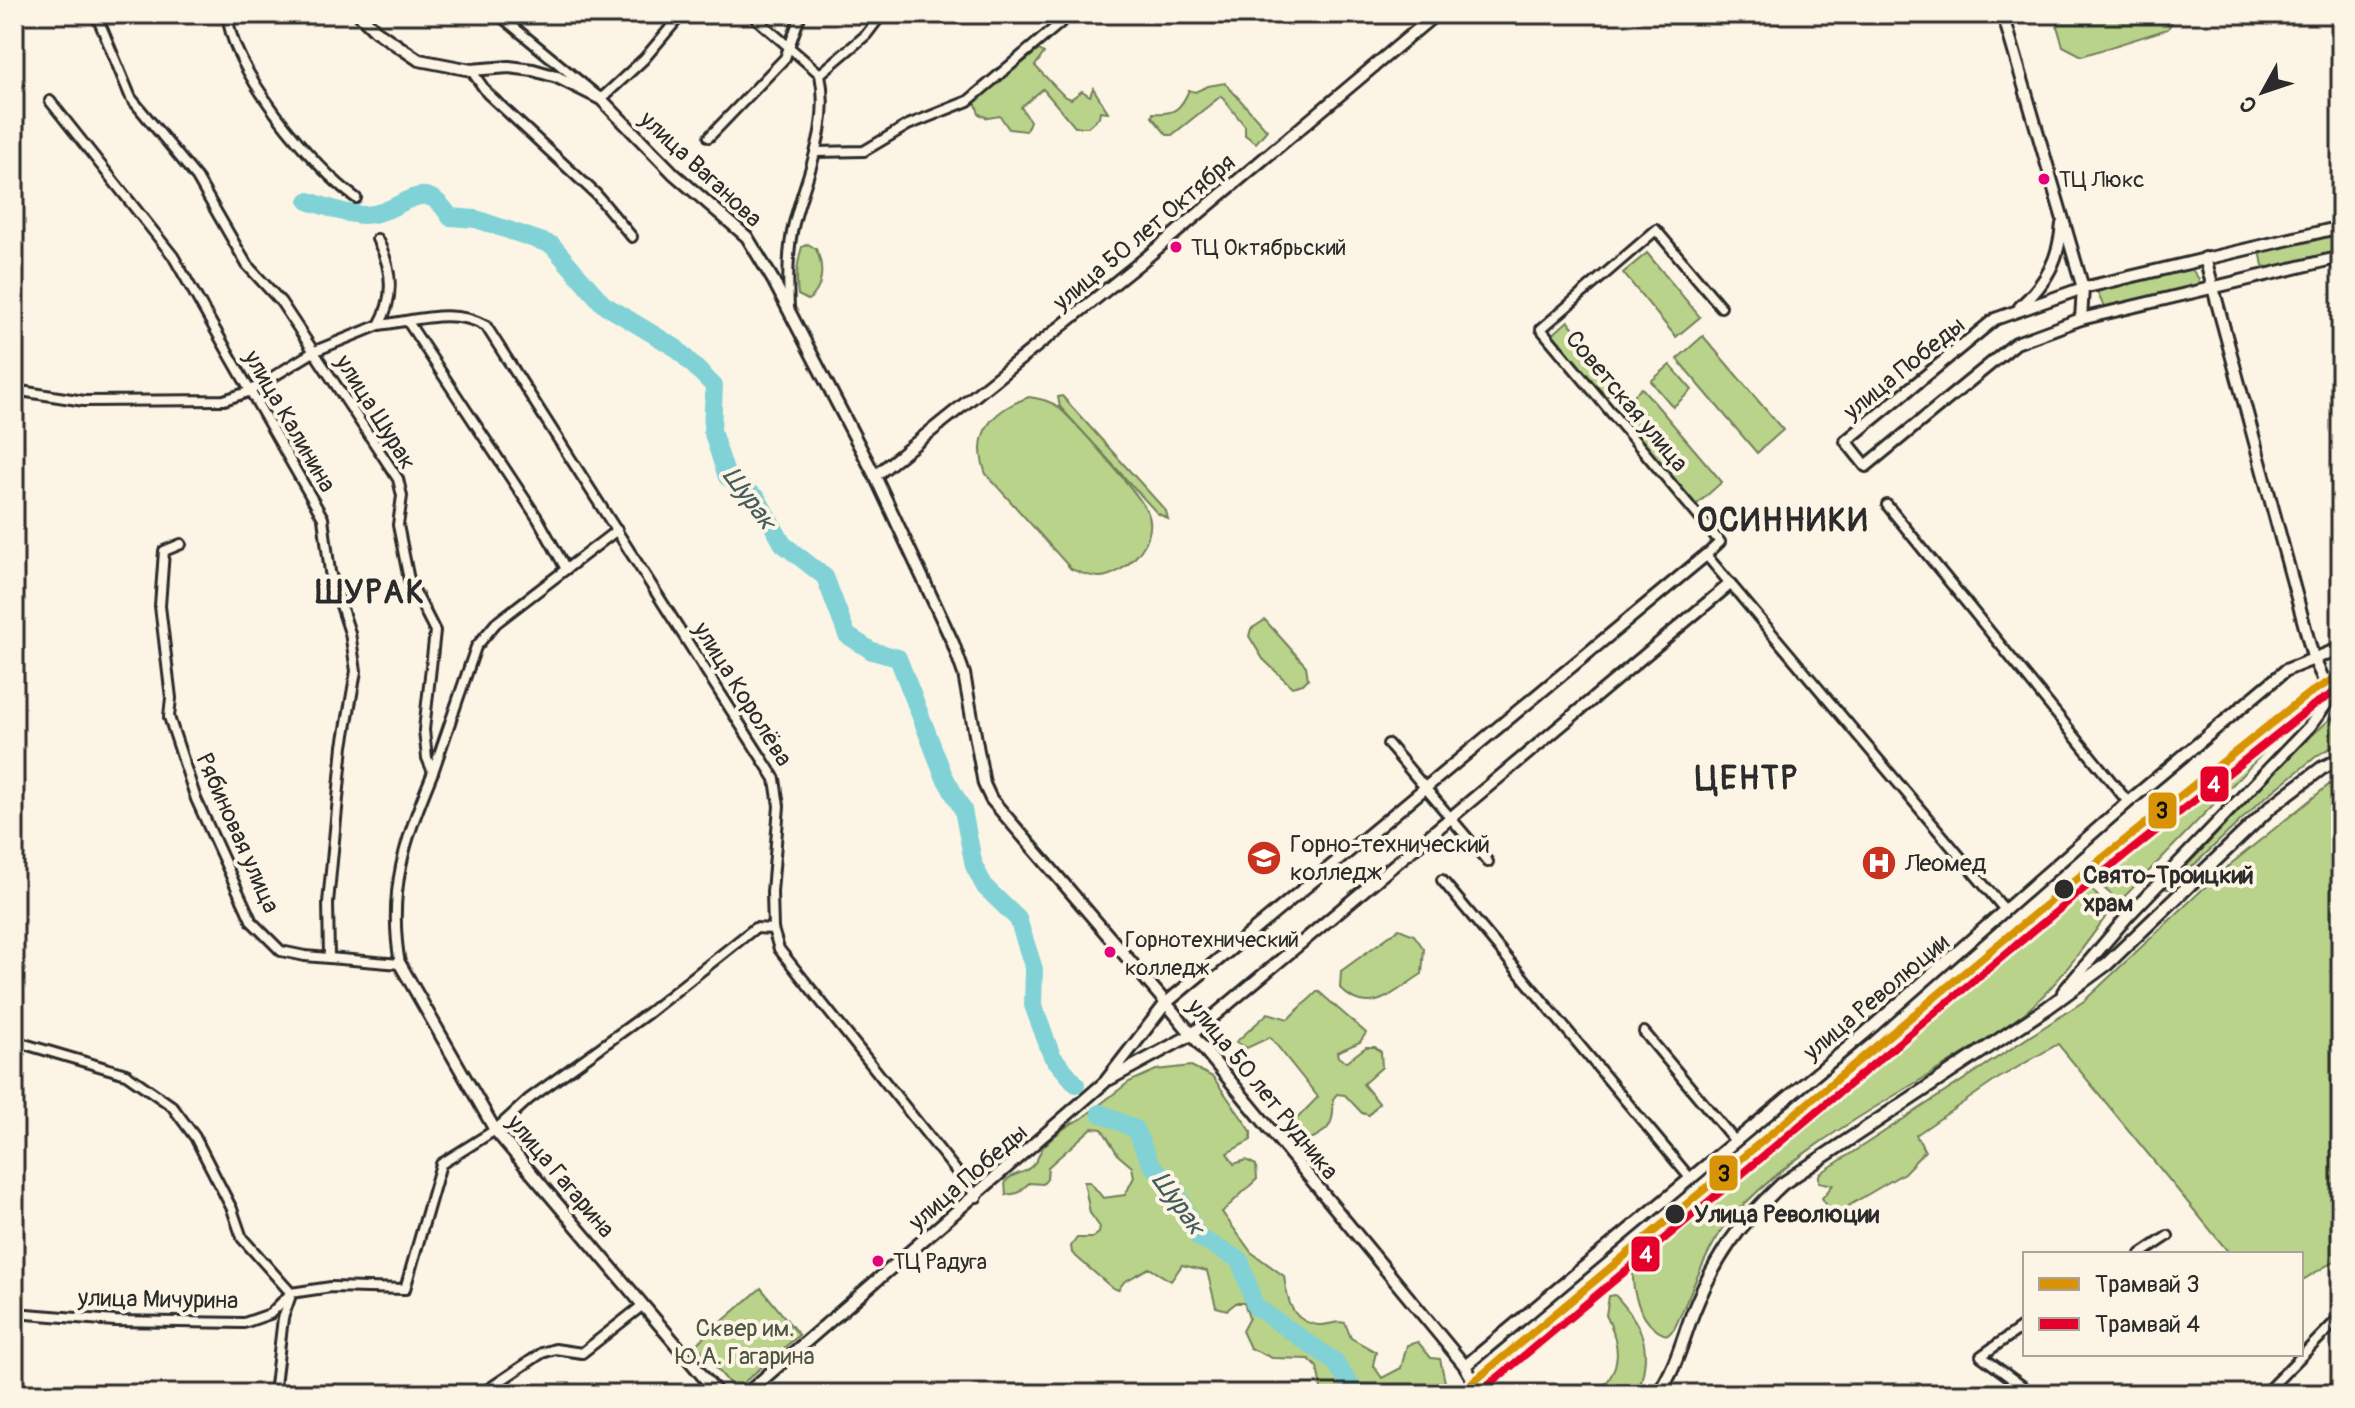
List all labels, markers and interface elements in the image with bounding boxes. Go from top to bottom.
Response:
north arrow [2223,52,2303,132]
text: С [2233,90,2264,118]
street label: улица Ваганова [633,105,768,233]
street label: улица 50 лет Октября [1047,148,1241,318]
place label: ТЦ Люкс [2059,166,2144,194]
marker: ТЦ Люкс [2036,171,2052,187]
place label: ТЦ Октябрьский [1191,234,1346,262]
marker: ТЦ Октябрьский [1168,239,1184,255]
street label: улица Победы [1837,311,1971,427]
street label: Советская улица [1559,325,1694,478]
street label: улица Калинина [237,344,342,497]
street label: улица Шурак [328,349,422,475]
water label: Шурак [715,461,785,538]
district label: ОСИННИКИ [1697,501,1869,541]
district label: ШУРАК [315,573,426,613]
street label: улица Королёва [686,616,798,772]
street label: Рябиновая улица [189,749,286,918]
district label: ЦЕНТР [1695,759,1799,799]
line badge: 4 [2199,765,2230,803]
text: 4 [2208,771,2221,799]
line badge: 3 [2147,791,2178,830]
text: 3 [2156,797,2168,825]
place label: Горно-технический колледж [1290,830,1490,887]
school or university icon: Горно-технический колледж [1245,839,1283,877]
hospital icon: Леомед [1860,844,1898,882]
place label: Леомед [1904,849,1987,878]
place label: Свято-Троицкий храм [2083,861,2254,918]
marker: Свято-Троицкий храм [2052,877,2076,901]
place label: Горнотехнический колледж [1125,926,1299,982]
street label: улица Революции [1797,928,1955,1067]
marker: Горнотехнический колледж [1102,944,1118,960]
street label: улица 50 лет Рудника [1180,992,1344,1185]
street label: улица Гагарина [500,1108,621,1244]
street label: улица Победы [902,1118,1034,1237]
line badge: 3 [1708,1154,1739,1192]
text: 3 [1718,1160,1730,1188]
water label: Шурак [1145,1166,1213,1243]
place label: Улица Революции [1694,1200,1880,1229]
marker: Улица Революции [1663,1202,1687,1226]
line badge: 4 [1630,1235,1661,1273]
text: 4 [1640,1241,1653,1269]
place label: ТЦ Радуга [893,1248,987,1276]
legend [2023,1252,2303,1356]
marker: ТЦ Радуга [870,1253,886,1269]
text: Трамвай 3 [2095,1270,2200,1299]
street label: улица Мичурина [77,1284,238,1315]
text: Трамвай 4 [2095,1310,2200,1339]
park label: Сквер им. Ю.А. Гагарина [675,1314,815,1371]

